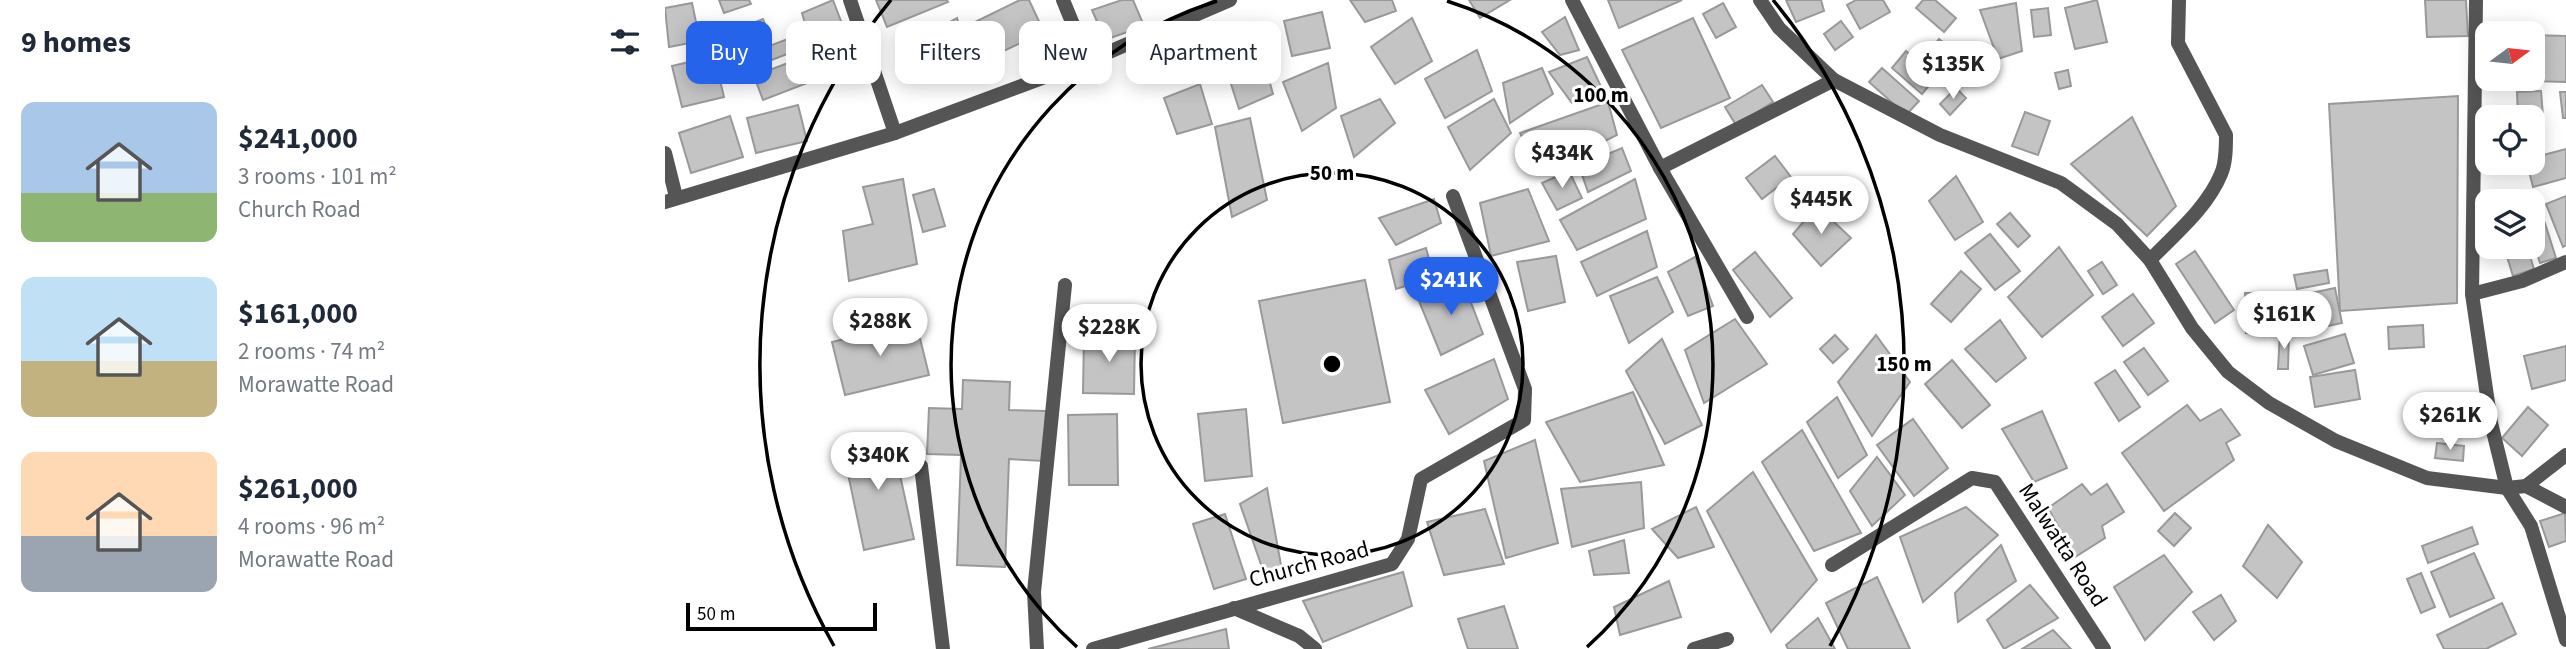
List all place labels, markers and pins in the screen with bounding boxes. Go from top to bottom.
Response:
pin: $135K [1904,42,2002,101]
pin: $434K [1513,130,1611,190]
pin: $445K [1772,176,1870,236]
pin: $241K [1402,258,1500,317]
pin: $161K [2235,292,2333,351]
pin: $288K [831,298,929,358]
pin: $228K [1060,304,1158,364]
centre of rings [1320,352,1344,376]
pin: $261K [2401,392,2499,452]
pin: $340K [829,433,927,492]

